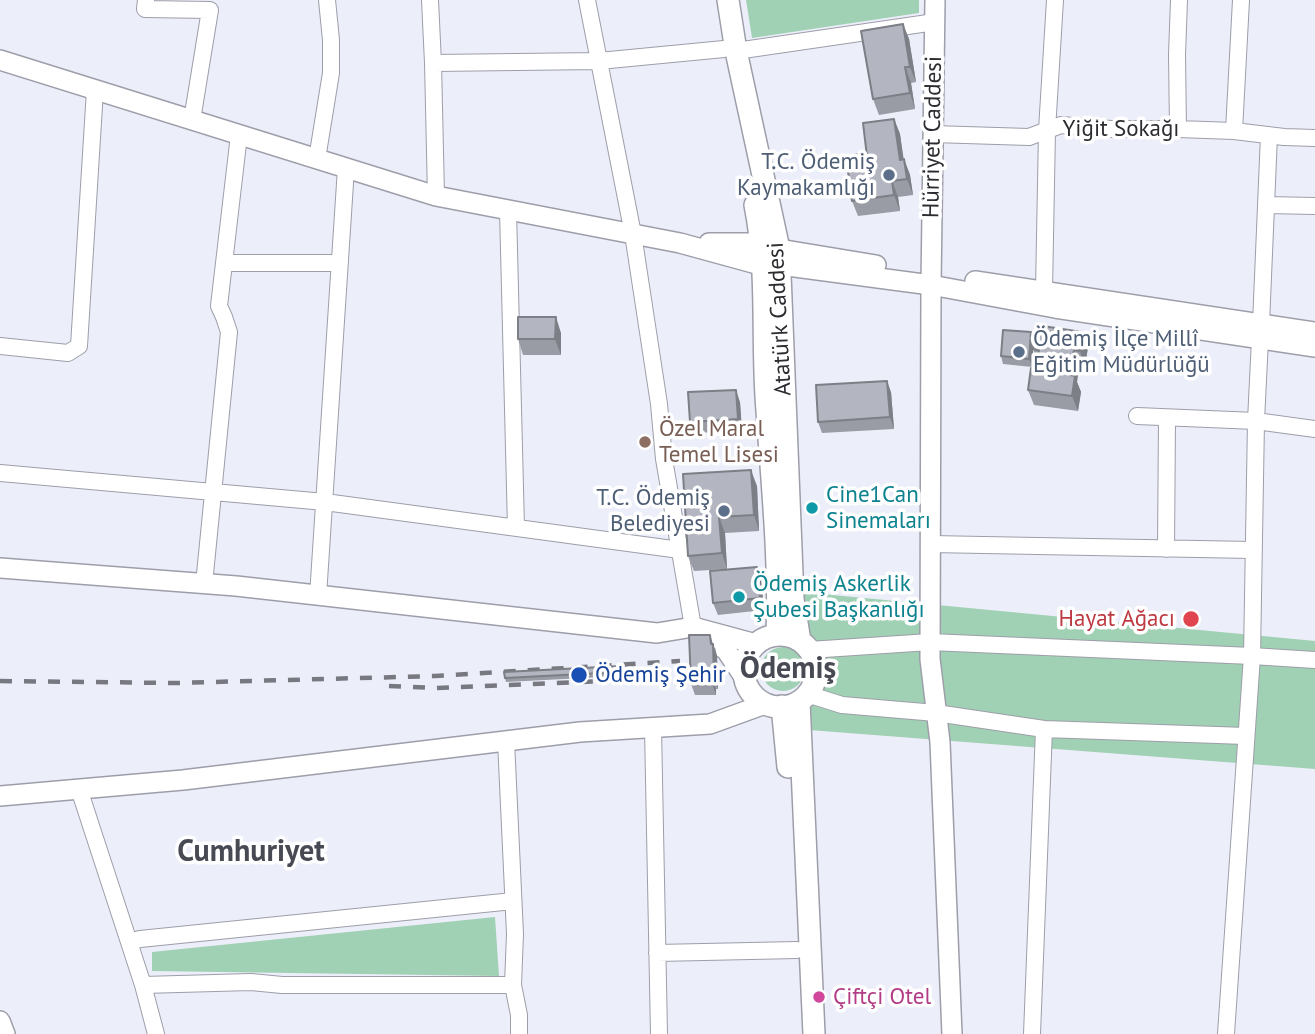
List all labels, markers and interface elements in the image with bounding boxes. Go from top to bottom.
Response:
street label: Hürriyet Caddesi [918,56,948,218]
street label: Yiğit Sokağı [1063,115,1179,143]
place label: T.C. Ödemiş Kaymakamlığı [737,148,875,202]
marker: T.C. Ödemiş Kaymakamlığı [881,167,897,183]
street label: Atatürk Caddesi [762,241,798,397]
place label: Ödemiş İlçe Millî Eğitim Müdürlüğü [1033,325,1210,379]
marker: Ödemiş İlçe Millî Eğitim Müdürlüğü [1011,344,1027,360]
place label: Özel Maral Temel Lisesi [659,415,779,469]
marker: Özel Maral Temel Lisesi [637,434,653,450]
place label: Cine1Can Sinemaları [826,481,931,535]
place label: T.C. Ödemiş Belediyesi [596,484,710,538]
marker: Cine1Can Sinemaları [804,500,820,516]
marker: T.C. Ödemiş Belediyesi [716,503,732,519]
place label: Ödemiş Askerlik Şubesi Başkanlığı [753,570,925,624]
marker: Ödemiş Askerlik Şubesi Başkanlığı [731,589,747,605]
place label: Hayat Ağacı [1059,605,1175,633]
marker: Hayat Ağacı [1181,609,1201,629]
district label: Ödemiş [740,651,836,687]
place label: Ödemiş Şehir [595,661,726,689]
marker: Ödemiş Şehir [569,665,589,685]
district label: Cumhuriyet [177,834,325,870]
place label: Çiftçi Otel [833,983,931,1011]
marker: Çiftçi Otel [811,989,827,1005]

